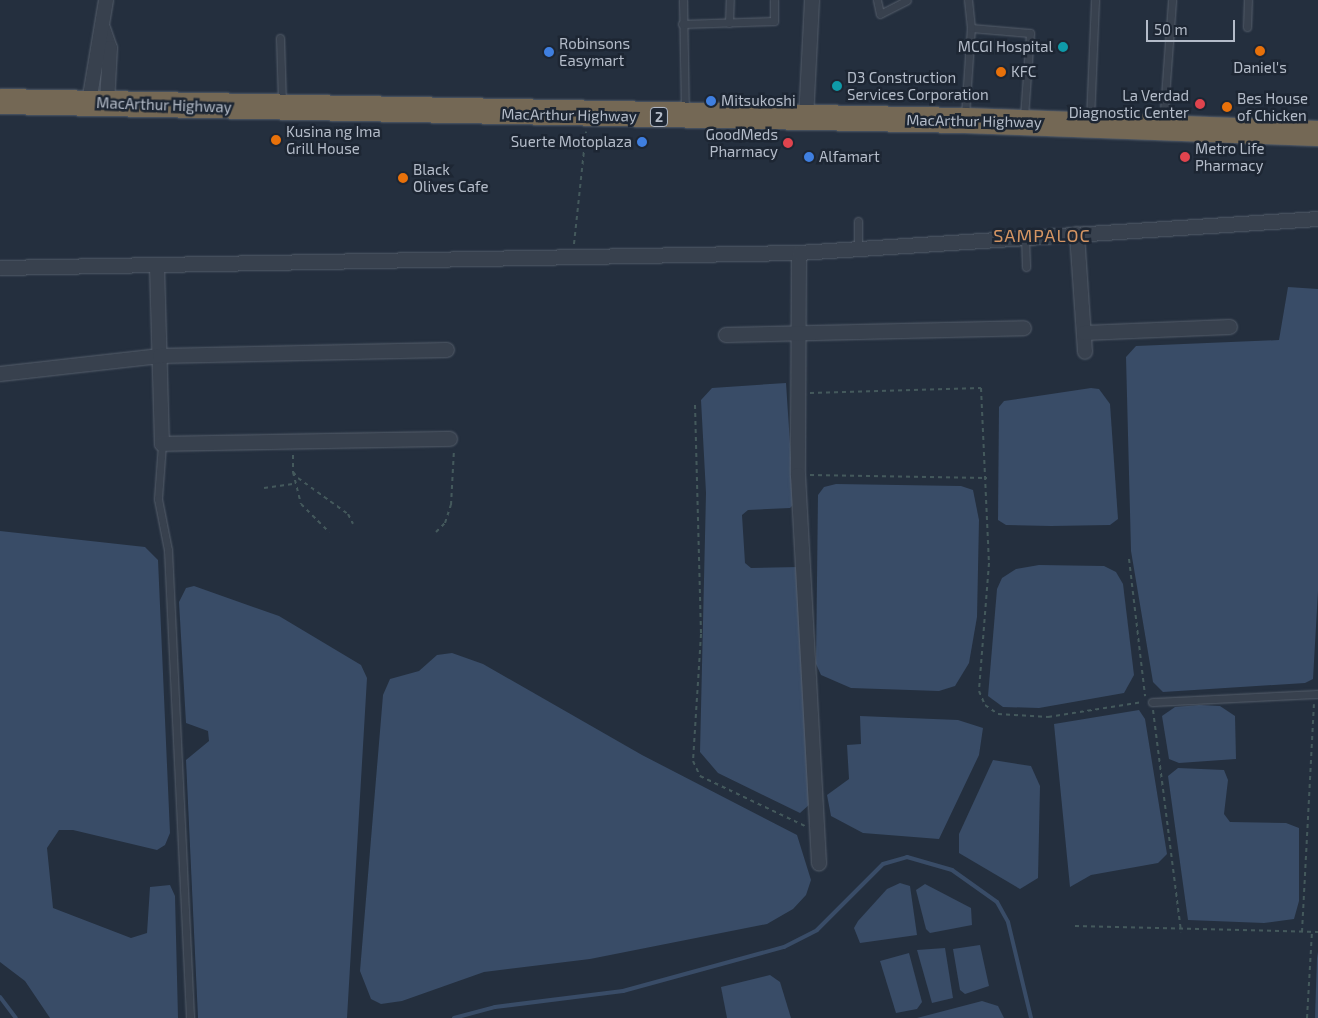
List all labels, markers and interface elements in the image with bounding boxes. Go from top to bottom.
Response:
scale bar [1148,10,1237,42]
text: 50 m [1154,20,1188,38]
place label: Robinsons Easymart [559,34,630,69]
place label: MCGI Hospital [958,38,1053,56]
marker: MCGI Hospital [1057,41,1069,53]
marker: Daniel's [1254,45,1266,57]
marker: Robinsons Easymart [543,46,555,58]
place label: Daniel's [1233,59,1287,77]
place label: KFC [1011,63,1036,81]
marker: KFC [995,66,1007,78]
place label: D3 Construction Services Corporation [847,68,989,103]
marker: D3 Construction Services Corporation [831,80,843,92]
place label: La Verdad Diagnostic Center [1069,86,1189,121]
place label: Bes House of Chicken [1237,89,1308,124]
place label: Mitsukoshi [721,92,796,110]
street label: MacArthur Highway [96,94,232,116]
marker: Mitsukoshi [705,95,717,107]
marker: La Verdad Diagnostic Center [1193,97,1207,111]
marker: Bes House of Chicken [1221,101,1233,113]
street label: MacArthur Highway [501,105,637,125]
road number: 2 [649,105,669,128]
street label: MacArthur Highway [906,111,1042,131]
place label: Kusina ng Ima Grill House [286,122,381,157]
place label: GoodMeds Pharmacy [706,125,778,160]
place label: Suerte Motoplaza [511,133,632,151]
marker: Kusina ng Ima Grill House [270,134,282,146]
marker: Suerte Motoplaza [636,136,648,148]
marker: GoodMeds Pharmacy [782,137,794,149]
place label: Metro Life Pharmacy [1195,139,1265,174]
place label: Alfamart [819,148,880,166]
marker: Alfamart [803,151,815,163]
marker: Metro Life Pharmacy [1179,151,1191,163]
place label: Black Olives Cafe [413,160,488,195]
marker: Black Olives Cafe [397,172,409,184]
district label: SAMPALOC [992,224,1092,246]

